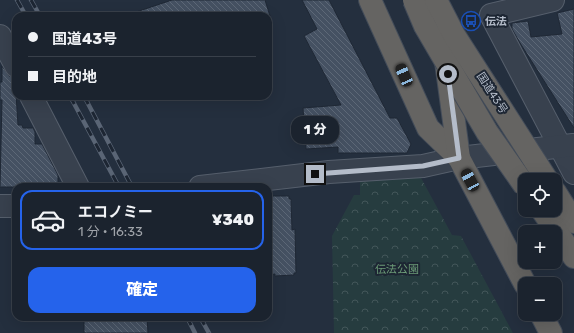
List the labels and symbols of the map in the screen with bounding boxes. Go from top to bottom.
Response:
bus stop icon: 伝法 [460,10,482,32]
place label: 伝法 [485,15,507,28]
car [394,62,414,88]
route start [439,65,457,83]
street label: 国道43号 [474,70,510,116]
callout: 1 分 [291,116,339,144]
route end [306,165,324,183]
car [459,167,481,193]
park label: 伝法公園 [375,263,419,276]

